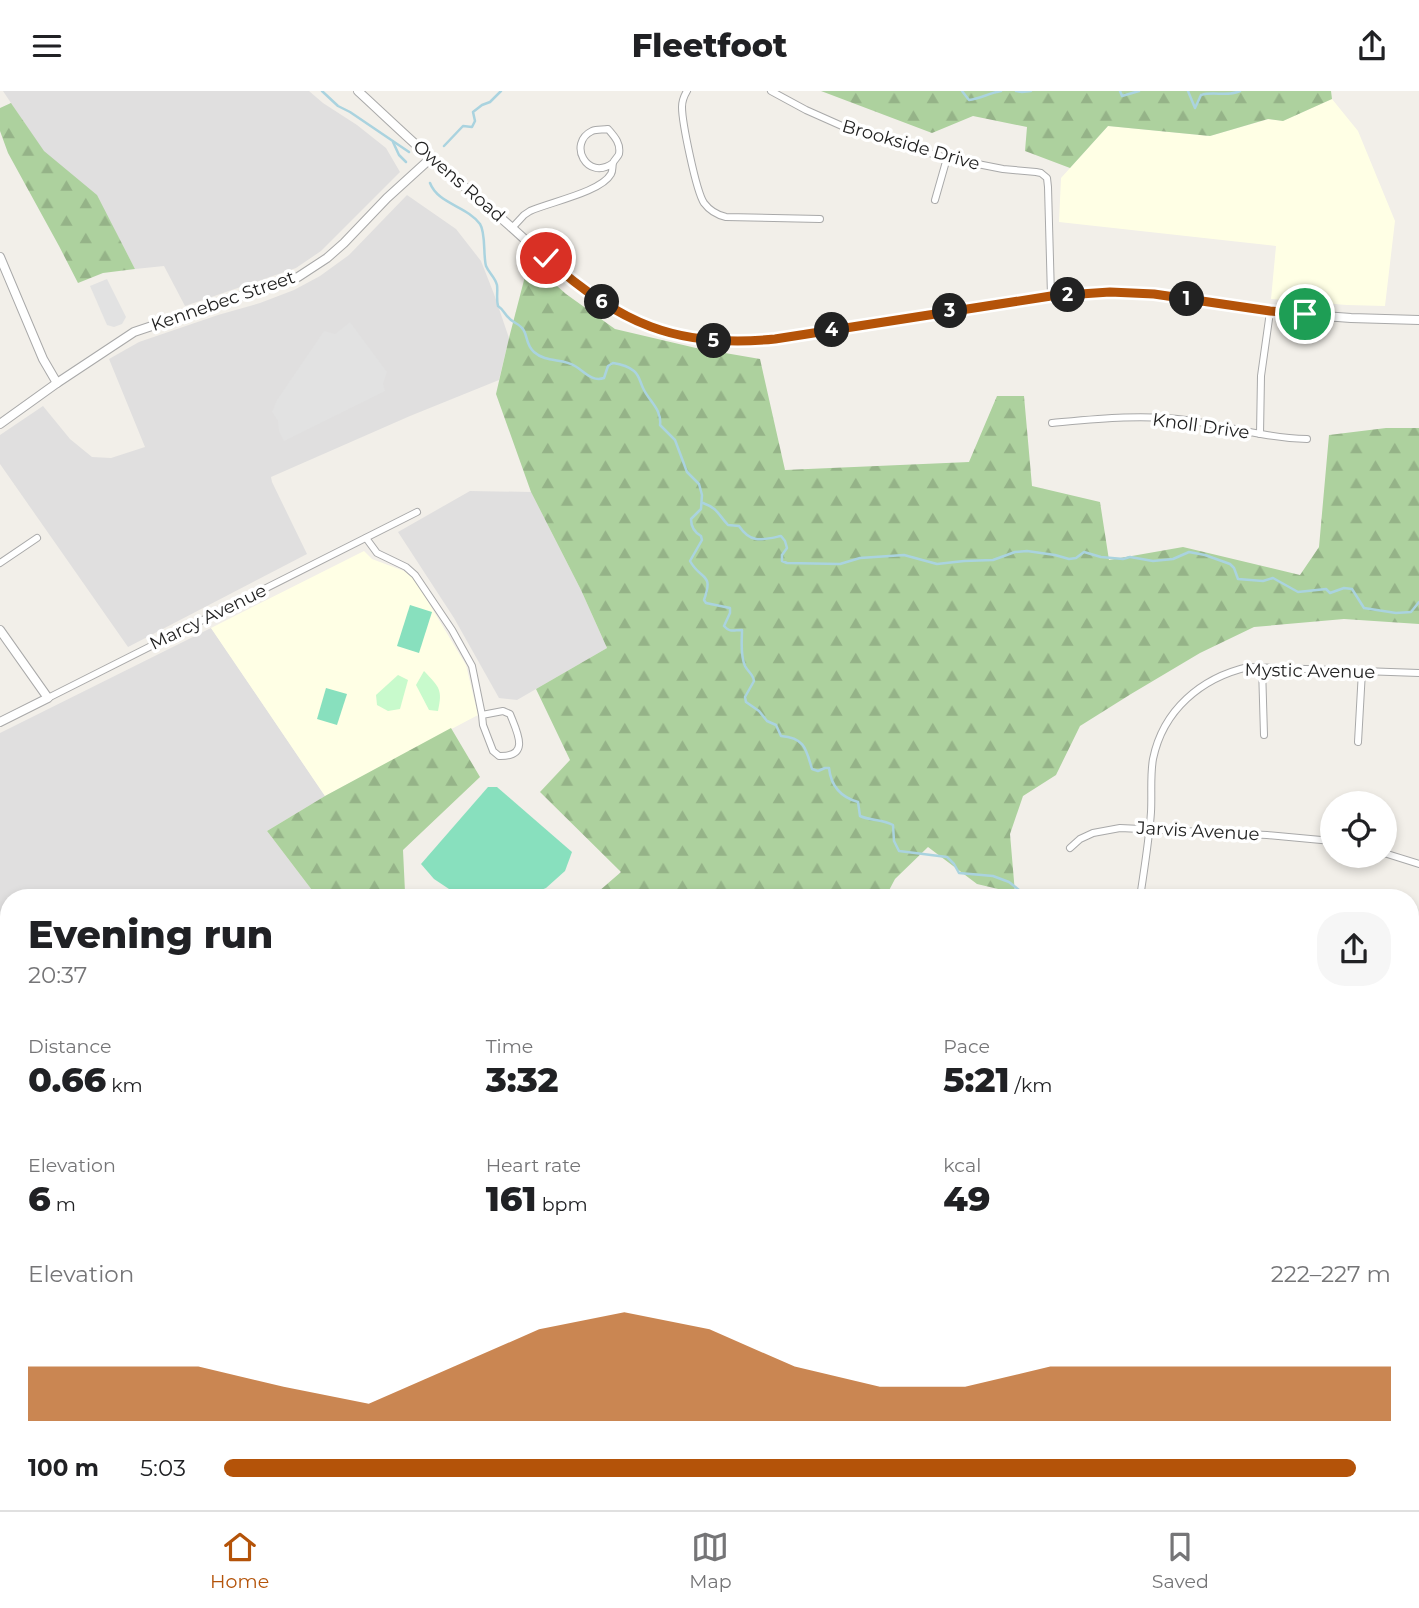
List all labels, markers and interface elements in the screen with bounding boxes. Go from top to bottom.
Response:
text: Fleetfoot [632,26,787,65]
icon: menu [28,27,66,65]
icon: share [1353,27,1391,65]
street label: Brookside Drive [840,115,982,175]
street label: Owens Road [409,135,509,227]
pin [516,228,576,288]
icon: check [527,239,565,277]
street label: Kennebec Street [148,266,298,336]
pin: 2 [1050,277,1086,313]
pin: 1 [1170,281,1204,317]
text: 2 [1062,283,1073,306]
pin [1275,284,1335,344]
pin: 6 [584,285,620,319]
text: 1 [1183,287,1190,310]
text: 6 [595,290,608,313]
pin: 3 [932,293,968,329]
icon: arrive [1286,295,1324,333]
text: 3 [944,299,955,322]
pin: 4 [814,313,850,347]
text: 4 [825,318,838,341]
pin: 5 [696,323,732,359]
text: 5 [708,329,719,352]
street label: Knoll Drive [1151,408,1251,444]
street label: Marcy Avenue [146,579,270,655]
street label: Mystic Avenue [1245,659,1376,683]
map controls [1320,791,1397,868]
button: locate [1320,791,1397,868]
street label: Jarvis Avenue [1135,817,1260,845]
text: Evening run [28,911,273,958]
button: share [1317,912,1391,986]
text: 20:37 [28,961,87,989]
text: Distance [28,1035,111,1058]
text: Time [486,1035,533,1058]
text: Pace [943,1035,990,1058]
text: 0.66 [28,1058,106,1101]
text: 3:32 [486,1058,559,1101]
text: 5:21 [943,1058,1010,1101]
text: km [106,1074,143,1097]
text: /km [1010,1074,1052,1097]
text: Elevation [28,1154,116,1177]
text: Heart rate [486,1154,581,1177]
text: kcal [943,1154,981,1177]
text: 6 [28,1177,51,1220]
text: 161 [486,1177,537,1220]
text: 49 [943,1177,990,1220]
text: m [51,1193,76,1216]
text: bpm [537,1193,588,1216]
text: Elevation [28,1260,134,1288]
text: 222–227 m [1271,1260,1391,1288]
text: 100 m [28,1454,99,1482]
text: 5:03 [140,1454,186,1482]
tab: Home [210,1528,269,1593]
tab: Map [689,1528,732,1593]
tab: Saved [1152,1528,1209,1593]

